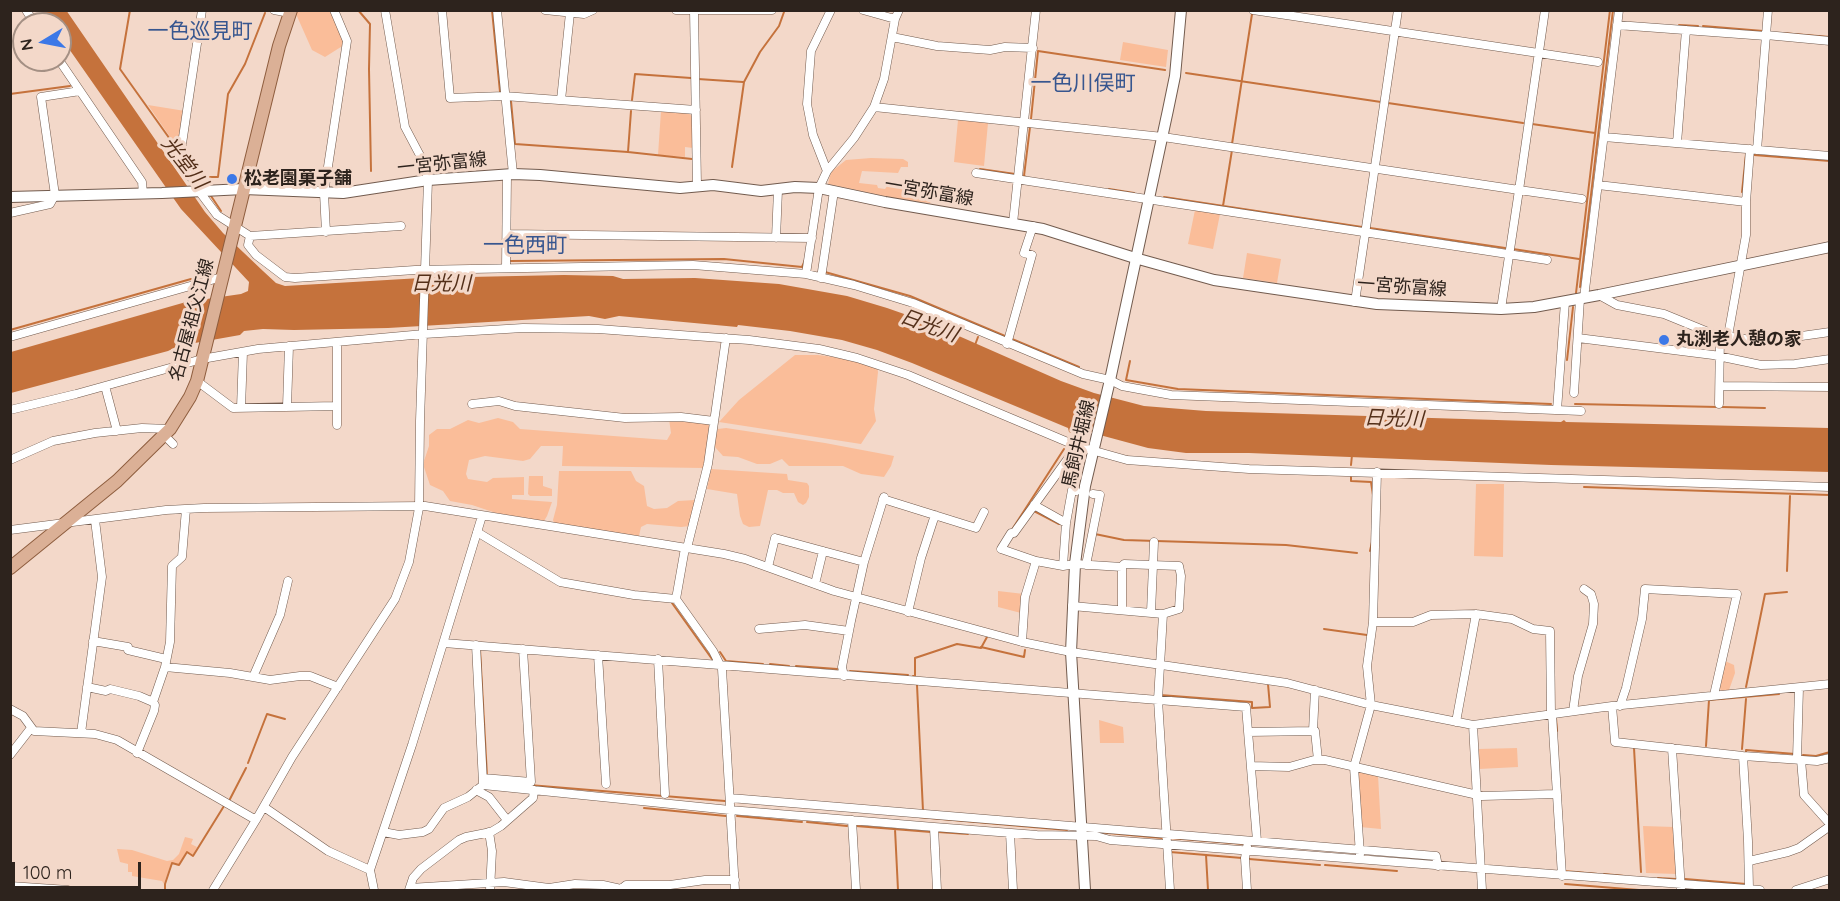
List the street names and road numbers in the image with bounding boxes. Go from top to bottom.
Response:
street label: 一宮弥富線 [396,149,488,179]
street label: 一宮弥富線 [883,174,975,210]
street label: 名古屋祖父江線 [165,256,219,384]
street label: 一宮弥富線 [1356,273,1448,301]
street label: 馬飼井堀線 [1058,398,1100,490]

